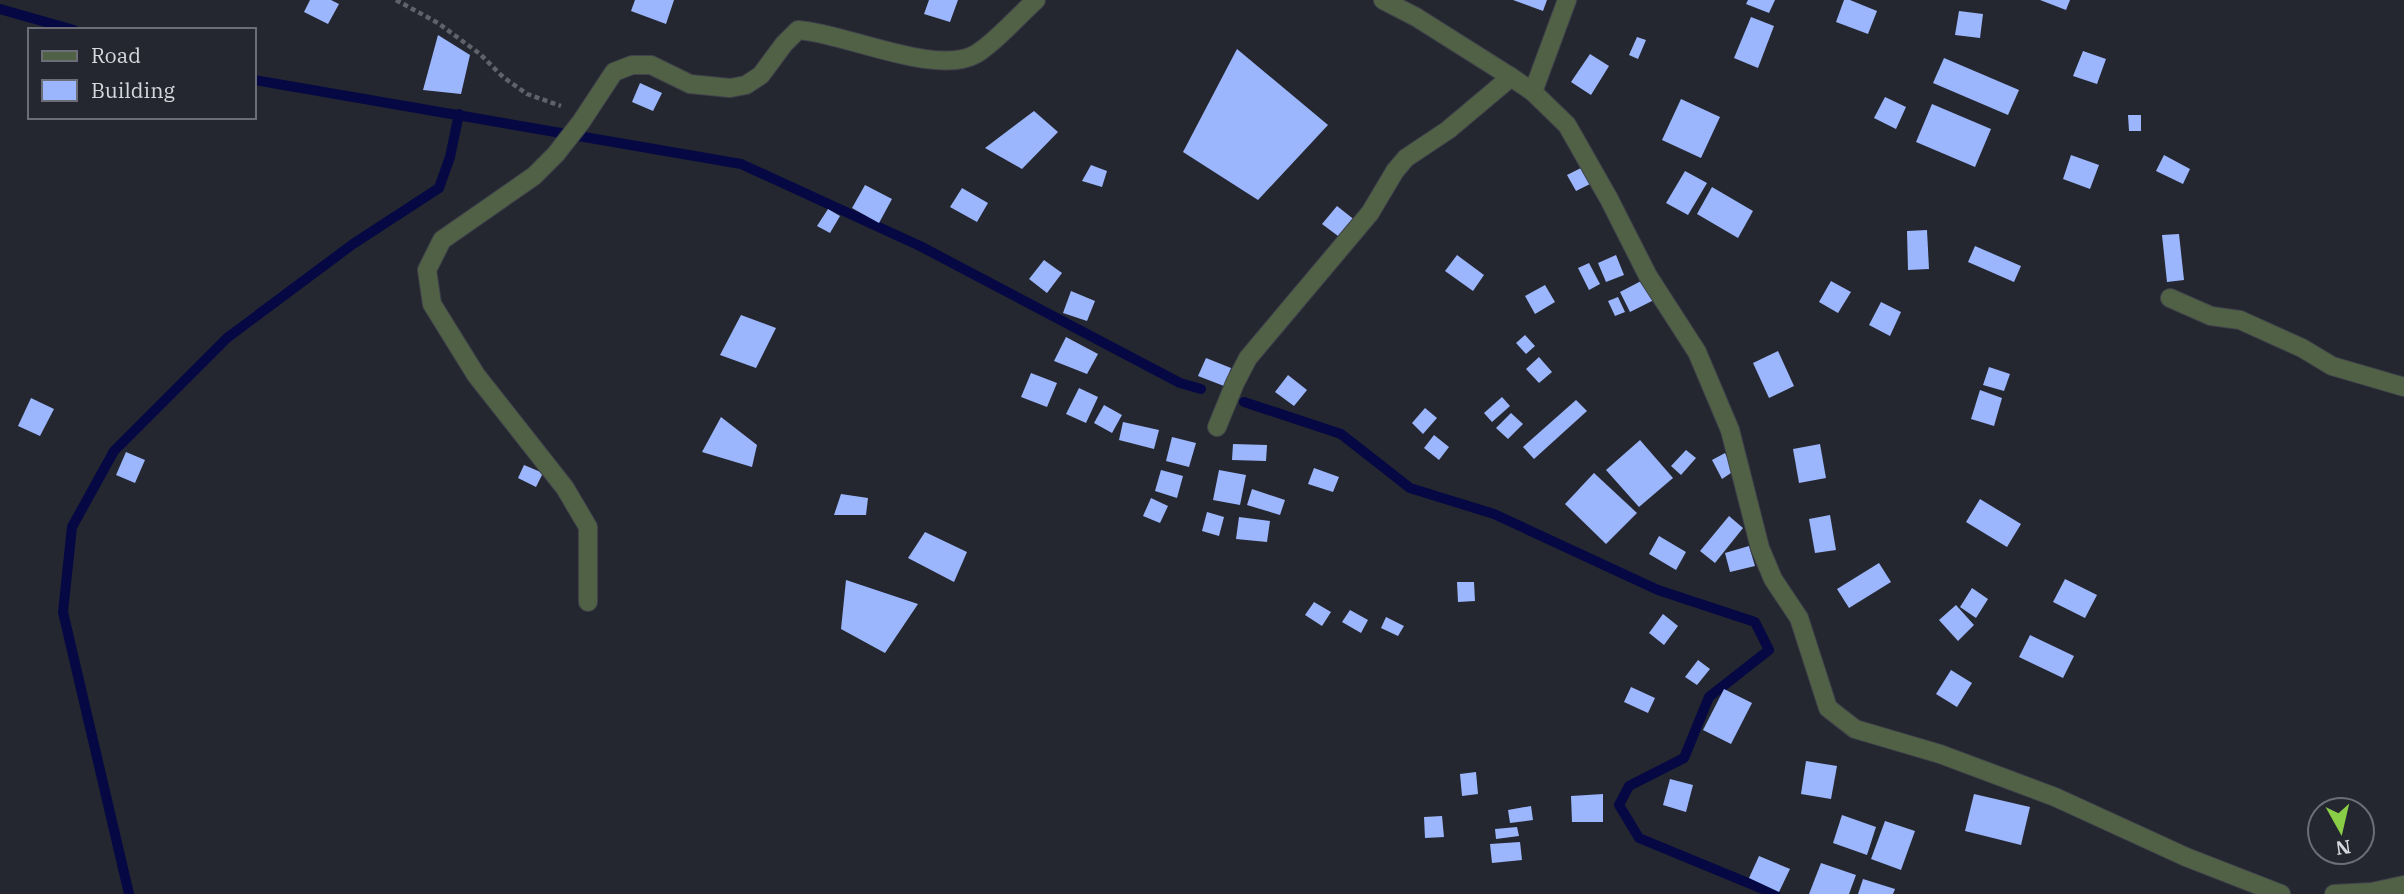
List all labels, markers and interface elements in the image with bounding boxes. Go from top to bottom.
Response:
legend [28,28,256,119]
text: Road [91,41,141,69]
text: Building [91,76,176,104]
north arrow [2306,796,2376,866]
text: N [2334,835,2352,861]

